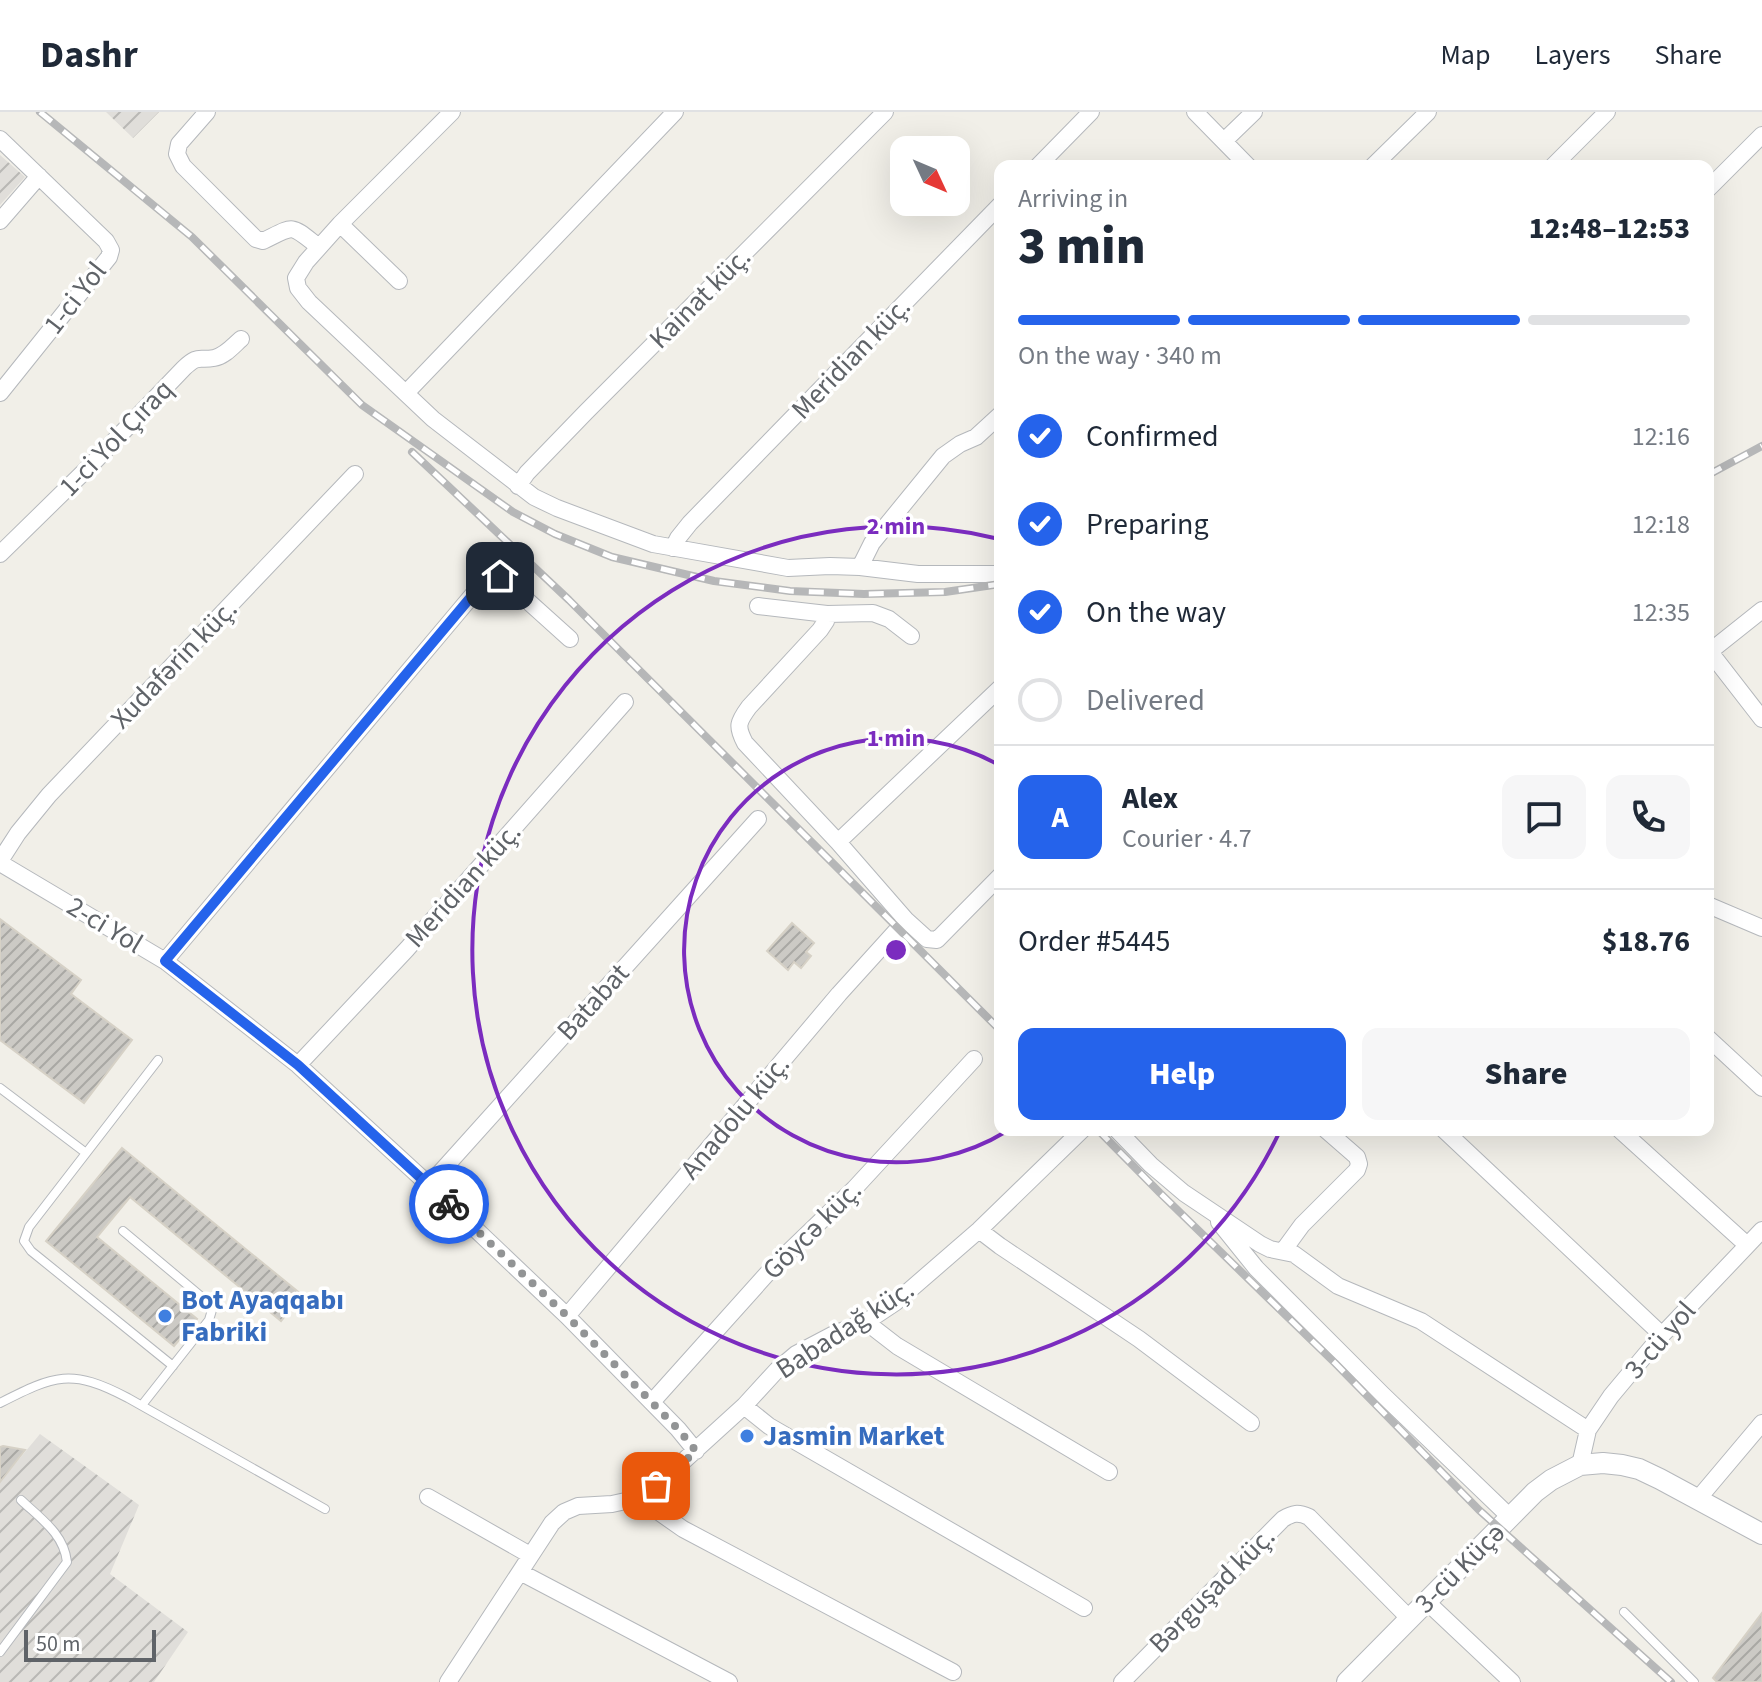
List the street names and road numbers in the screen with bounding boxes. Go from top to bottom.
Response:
street label: Kainat küç. [640,238,760,358]
street label: 1-ci Yol [34,253,116,343]
street label: Meridian küç. [782,288,920,428]
street label: 1-ci Yol Çıraq [50,370,182,506]
street label: Xudafərin küç. [102,590,246,738]
street label: Meridian küç. [396,813,530,957]
street label: 2-ci Yol [59,887,151,963]
street label: Batabat [548,954,639,1049]
street label: Anadolu küç. [671,1046,799,1188]
street label: Göycə küç. [753,1171,871,1289]
street label: Babadağ küç. [768,1269,922,1389]
street label: 3-cü yol [1615,1292,1705,1388]
street label: 3-cü Küçə [1406,1514,1514,1622]
street label: Bərguşad küç. [1140,1518,1284,1662]

